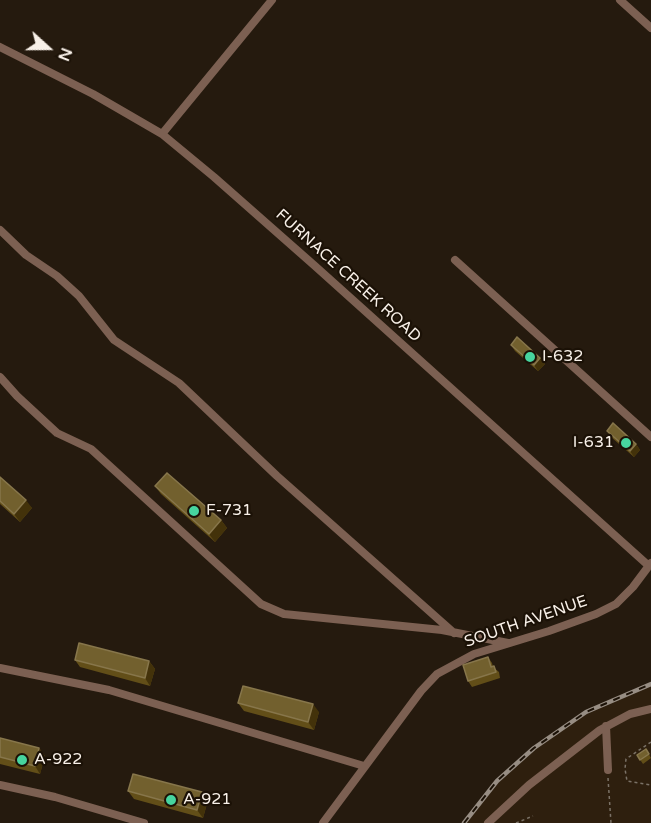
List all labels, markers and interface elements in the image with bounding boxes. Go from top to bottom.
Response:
north arrow [18,18,78,78]
text: N [53,45,76,64]
street label: FURNACE CREEK ROAD [271,206,425,346]
place label: I-632 [542,347,583,367]
marker: I-632 [523,350,537,364]
place label: I-631 [573,433,614,453]
marker: I-631 [619,436,633,450]
place label: F-731 [206,501,252,521]
marker: F-731 [187,504,201,518]
street label: SOUTH AVENUE [462,592,590,652]
place label: A-922 [34,750,82,770]
marker: A-922 [15,753,29,767]
place label: A-921 [183,790,231,810]
marker: A-921 [164,793,178,807]

